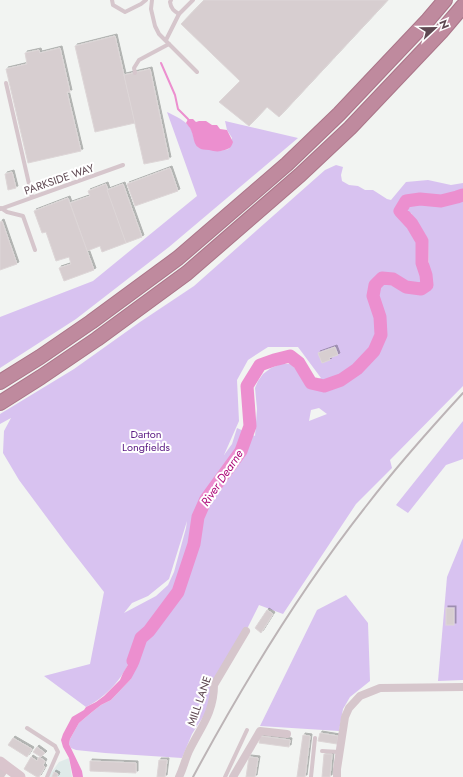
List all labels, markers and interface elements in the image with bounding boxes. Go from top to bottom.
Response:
north arrow [415,8,455,48]
text: N [435,17,453,31]
street label: PARKSIDE WAY [22,159,97,198]
park label: Darton Longfields [122,426,171,455]
water label: River Dearne [196,446,248,510]
street label: MILL LANE [183,674,215,728]

